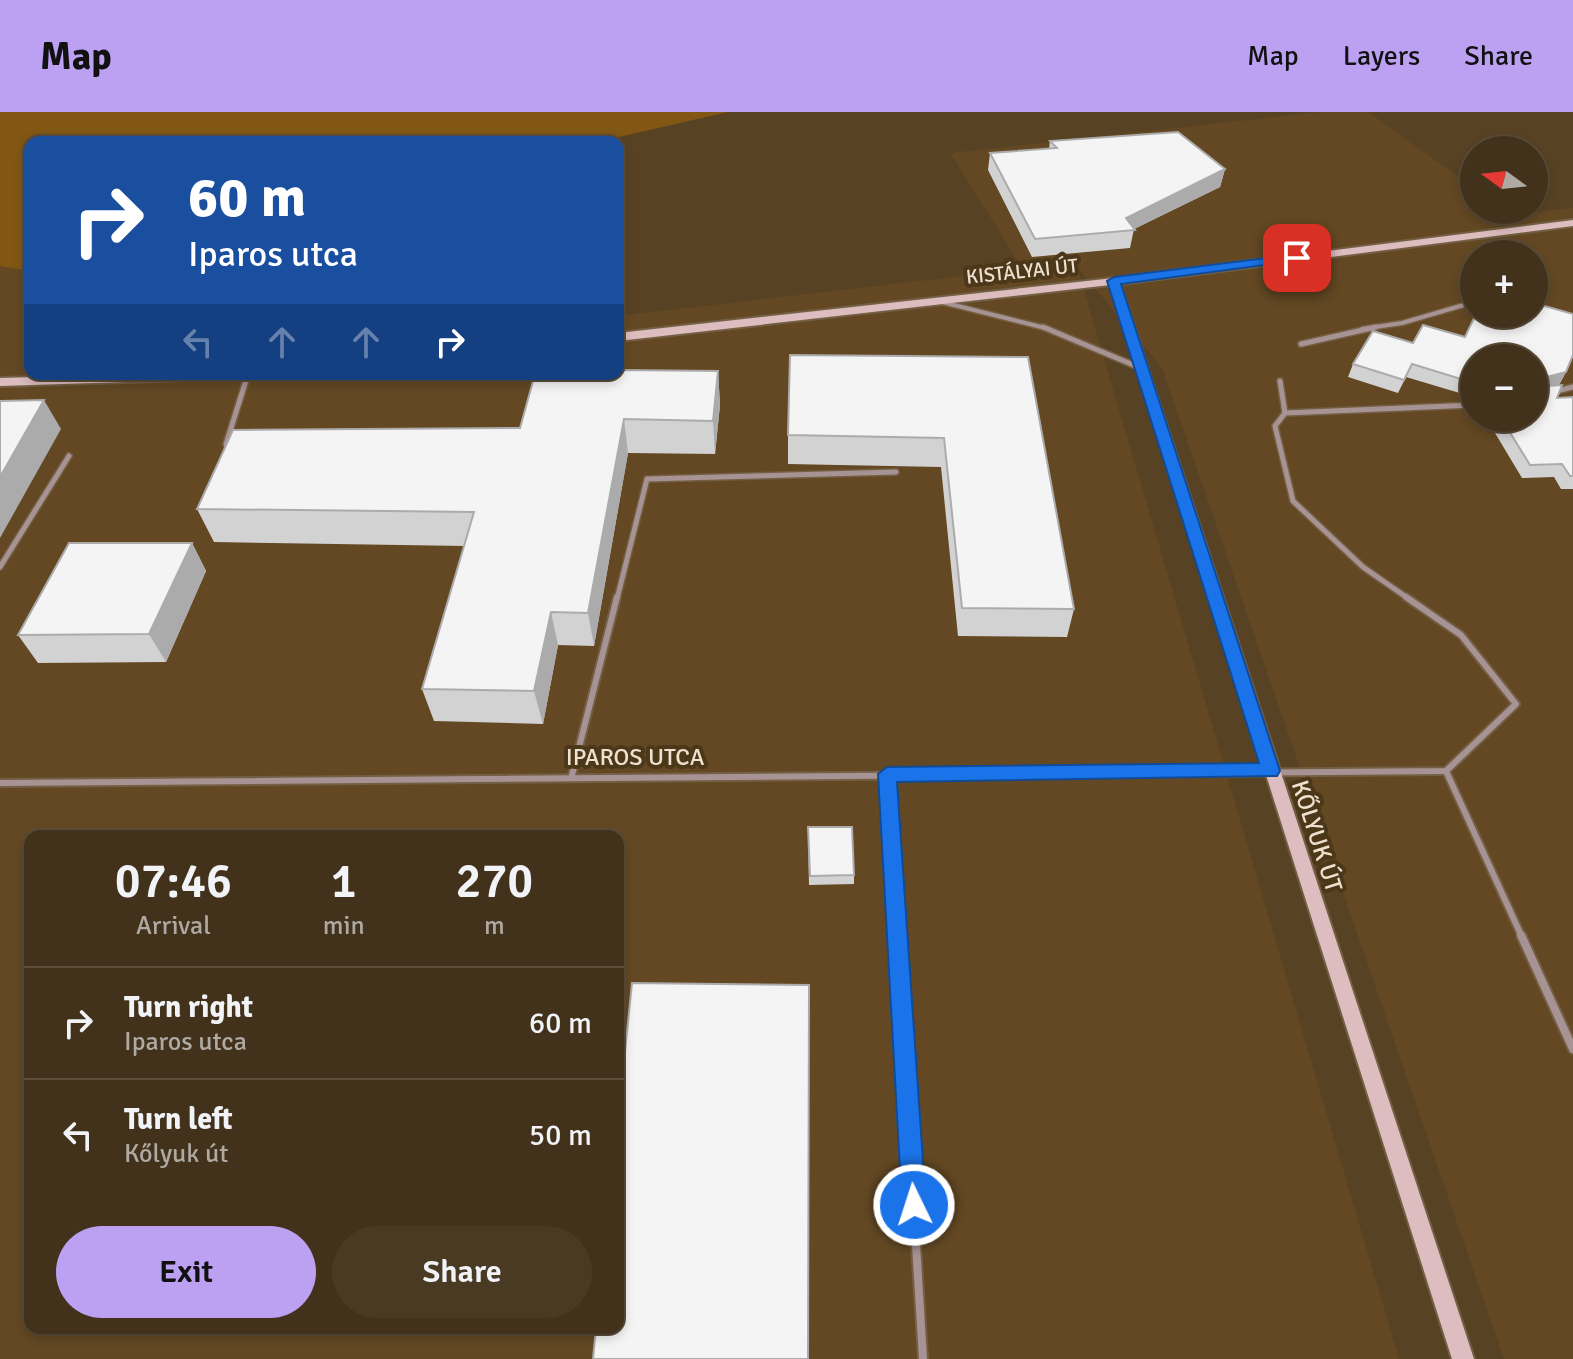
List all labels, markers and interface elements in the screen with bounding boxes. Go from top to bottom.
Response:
text: Map [40,33,112,80]
text: Map [1247,39,1299,73]
text: Layers [1343,39,1420,73]
text: Share [1464,39,1533,73]
north arrow [1460,136,1548,224]
map controls [1460,136,1548,432]
text: 60 m [188,163,306,232]
icon: right [56,168,160,272]
pin [1263,224,1331,292]
text: Iparos utca [188,232,358,277]
icon: arrive [1275,236,1319,280]
button: + [1460,240,1548,328]
street label: KISTÁLYAI ÚT [965,253,1079,290]
icon: left [176,320,220,364]
icon: ahead [260,320,304,364]
icon: ahead [344,320,388,364]
icon: right [428,320,472,364]
button: − [1460,344,1548,432]
street label: IPAROS UTCA [566,742,705,772]
street label: KŐLYUK ÚT [1285,776,1349,896]
text: 07:46 [115,852,232,911]
text: 1 [331,852,357,911]
text: 270 [455,852,533,911]
text: Arrival [136,910,211,942]
text: min [323,910,365,942]
text: m [484,910,505,942]
text: Turn right [124,989,253,1026]
icon: right [56,1001,100,1045]
text: 60 m [529,1005,592,1042]
text: Iparos utca [124,1026,247,1058]
text: Turn left [124,1101,233,1138]
icon: left [56,1113,100,1157]
text: 50 m [529,1117,592,1154]
text: Kőlyuk út [124,1138,228,1170]
position arrow [872,1163,956,1247]
button: Exit [56,1226,316,1318]
button: Share [332,1226,592,1318]

